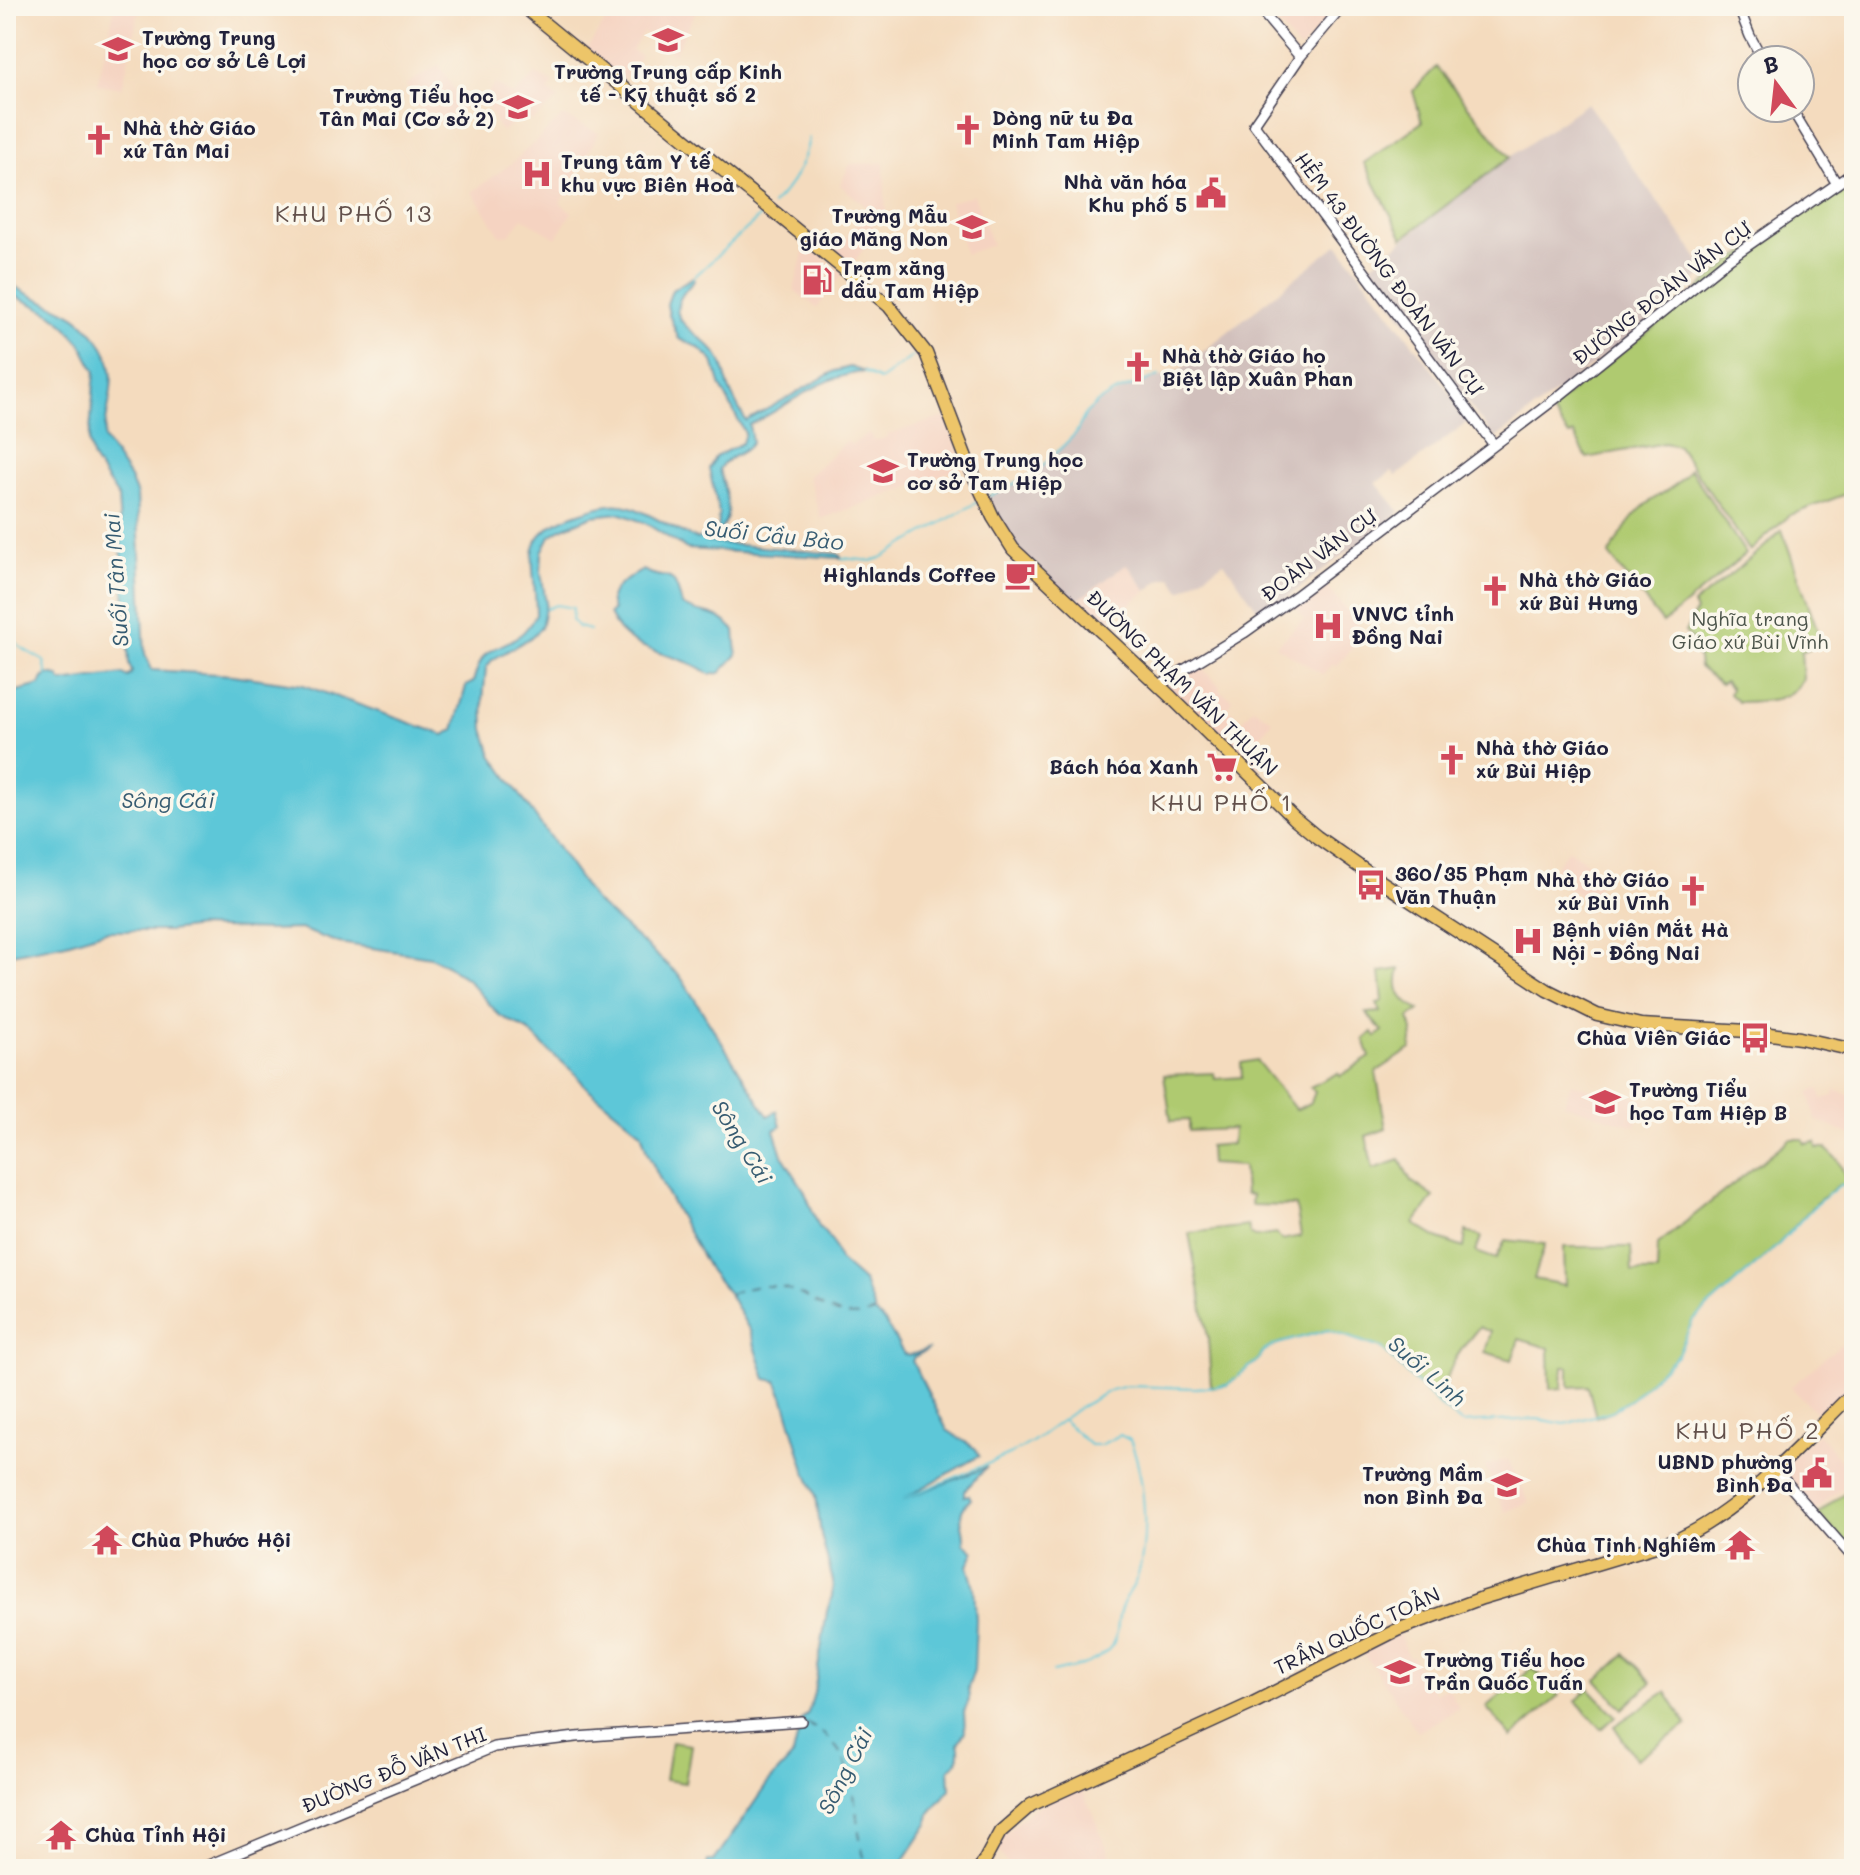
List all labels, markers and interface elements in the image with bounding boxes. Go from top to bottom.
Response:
school or university icon: Trường Trung cấp Kinh tế - Kỹ thuật số 2 [651,23,685,57]
place label: Trường Trung học cơ sở Lê Lợi [142,24,307,73]
school or university icon: Trường Trung học cơ sở Lê Lợi [101,32,135,66]
north arrow [1736,44,1816,124]
text: B [1760,48,1782,80]
place label: Trường Trung cấp Kinh tế - Kỹ thuật số 2 [554,58,782,107]
place label: Trường Tiểu học Tân Mai (Cơ sở 2) [319,82,494,131]
school or university icon: Trường Tiểu học Tân Mai (Cơ sở 2) [501,90,535,124]
place label: Dòng nữ tu Đa Minh Tam Hiệp [992,104,1140,153]
church icon: Dòng nữ tu Đa Minh Tam Hiệp [951,113,985,147]
place label: Nhà thờ Giáo xứ Tân Mai [123,114,256,163]
church icon: Nhà thờ Giáo xứ Tân Mai [82,123,116,157]
street label: HẺM 43 ĐƯỜNG ĐOÀN VĂN CỰ [1290,147,1490,401]
place label: Trung tâm Y tế khu vực Biên Hoà [561,148,735,197]
hospital icon: Trung tâm Y tế khu vực Biên Hoà [520,157,554,191]
place label: Nhà văn hóa Khu phố 5 [1064,168,1187,217]
public building icon: Nhà văn hóa Khu phố 5 [1194,176,1228,210]
district label: KHU PHỐ 13 [275,197,433,228]
place label: Trường Mẫu giáo Măng Non [800,202,948,251]
school or university icon: Trường Mẫu giáo Măng Non [955,210,989,244]
street label: ĐƯỜNG ĐOÀN VĂN CỰ [1567,214,1757,370]
place label: Trạm xăng dầu Tam Hiệp [841,254,979,303]
fuel station icon: Trạm xăng dầu Tam Hiệp [800,263,834,297]
place label: Nhà thờ Giáo họ Biệt lập Xuân Phan [1162,342,1353,391]
church icon: Nhà thờ Giáo họ Biệt lập Xuân Phan [1121,350,1155,384]
place label: Trường Trung học cơ sở Tam Hiệp [907,446,1083,495]
school or university icon: Trường Trung học cơ sở Tam Hiệp [866,454,900,488]
street label: ĐOÀN VĂN CỰ [1255,502,1382,606]
water label: Suối Tân Mai [96,512,135,648]
water label: Suối Cầu Bào [703,513,845,556]
cafe icon: Highlands Coffee [1003,558,1037,592]
place label: Highlands Coffee [823,561,996,587]
place label: Nhà thờ Giáo xứ Bùi Hưng [1519,566,1652,615]
church icon: Nhà thờ Giáo xứ Bùi Hưng [1478,574,1512,608]
street label: ĐƯỜNG PHẠM VĂN THUẬN [1082,584,1284,781]
place label: VNVC tỉnh Đồng Nai [1352,600,1454,649]
park label: Nghĩa trang Giáo xứ Bùi Vĩnh [1672,605,1828,654]
hospital icon: VNVC tỉnh Đồng Nai [1311,609,1345,643]
place label: Nhà thờ Giáo xứ Bùi Hiệp [1476,734,1609,783]
church icon: Nhà thờ Giáo xứ Bùi Hiệp [1435,743,1469,777]
supermarket icon: Bách hóa Xanh [1205,750,1239,784]
place label: Bách hóa Xanh [1049,753,1198,779]
water label: Sông Cái [121,785,215,814]
district label: KHU PHỐ 1 [1151,786,1293,817]
place label: 360/35 Phạm Văn Thuận [1395,860,1528,909]
place label: Nhà thờ Giáo xứ Bùi Vĩnh [1536,866,1669,915]
bus stop icon: 360/35 Phạm Văn Thuận [1354,868,1388,902]
church icon: Nhà thờ Giáo xứ Bùi Vĩnh [1676,874,1710,908]
place label: Bệnh viện Mắt Hà Nội - Đồng Nai [1552,916,1729,965]
hospital icon: Bệnh viện Mắt Hà Nội - Đồng Nai [1511,924,1545,958]
bus stop icon: Chùa Viên Giác [1738,1021,1772,1055]
place label: Chùa Viên Giác [1577,1024,1731,1050]
place label: Trường Tiểu học Tam Hiệp B [1629,1076,1787,1125]
school or university icon: Trường Tiểu học Tam Hiệp B [1588,1085,1622,1119]
water label: Sông Cái [705,1094,780,1189]
water label: Suối Linh [1382,1329,1472,1412]
district label: KHU PHỐ 2 [1675,1414,1821,1445]
place label: UBND phường Bình Đa [1658,1448,1793,1497]
public building icon: UBND phường Bình Đa [1800,1456,1834,1490]
place label: Trường Mầm non Bình Đa [1362,1460,1483,1509]
school or university icon: Trường Mầm non Bình Đa [1490,1468,1524,1502]
temple icon: Chùa Phước Hội [90,1523,124,1557]
place label: Chùa Phước Hội [131,1526,291,1552]
temple icon: Chùa Tịnh Nghiêm [1723,1528,1757,1562]
place label: Chùa Tịnh Nghiêm [1536,1531,1716,1557]
street label: TRẦN QUỐC TOẢN [1270,1580,1444,1680]
place label: Trường Tiểu học Trần Quốc Tuấn [1424,1646,1585,1695]
school or university icon: Trường Tiểu học Trần Quốc Tuấn [1383,1655,1417,1689]
street label: ĐƯỜNG ĐỖ VĂN THI [297,1720,490,1818]
water label: Sông Cái [810,1722,879,1819]
temple icon: Chùa Tỉnh Hội [44,1818,78,1852]
place label: Chùa Tỉnh Hội [85,1821,227,1847]

